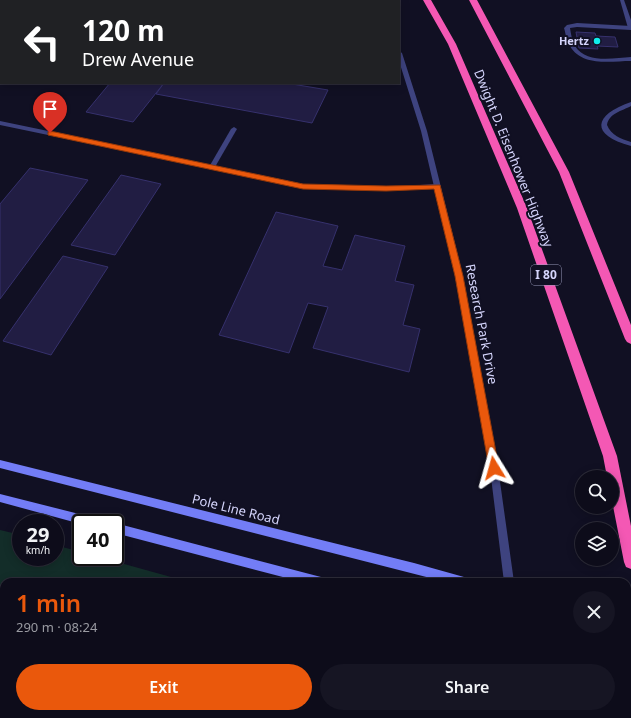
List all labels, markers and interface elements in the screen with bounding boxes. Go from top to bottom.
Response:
text: 120 m [82,11,165,49]
icon: left [16,16,68,68]
place label: Hertz [559,33,590,48]
marker: Hertz [592,36,602,46]
text: Drew Avenue [82,47,194,71]
street label: Dwight D. Eisenhower Highway [470,66,558,250]
pin [33,92,67,133]
icon: arrive [39,98,61,120]
street label: Research Park Drive [462,262,502,386]
road number: I 80 [531,265,561,285]
position arrow [473,447,515,489]
map controls [575,470,619,566]
button: search [575,470,619,514]
street label: Pole Line Road [190,489,282,529]
speed limit sign: 40 [72,514,124,566]
text: 29 [27,521,49,548]
button: layers [575,522,619,566]
text: km/h [26,543,50,557]
text: 1 min [16,586,81,619]
button: close [573,591,615,633]
text: 290 m · 08:24 [16,618,97,636]
button: Exit [16,664,312,710]
button: Share [320,664,615,710]

